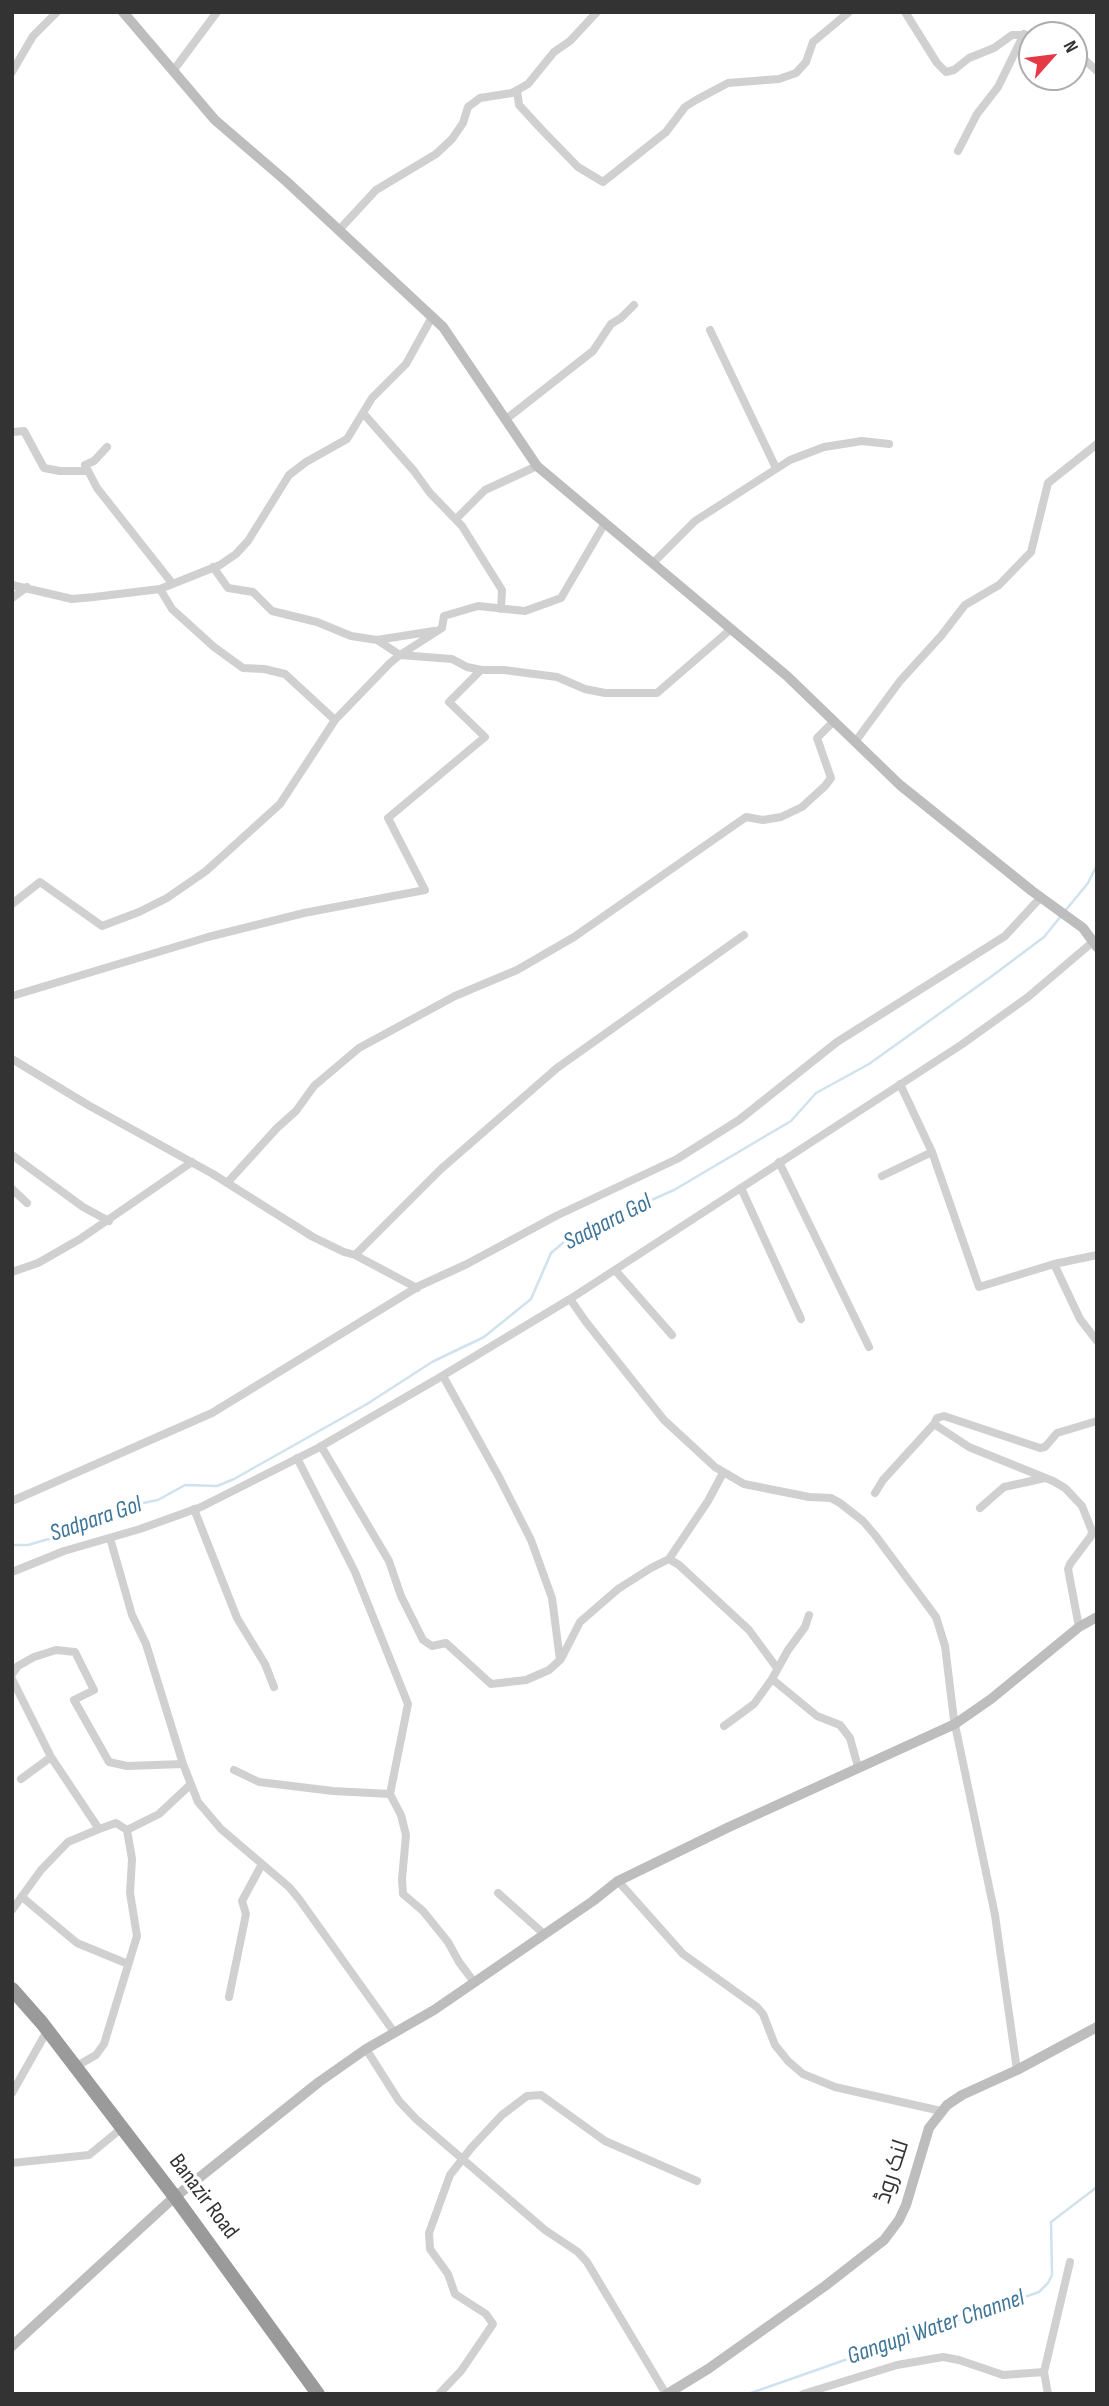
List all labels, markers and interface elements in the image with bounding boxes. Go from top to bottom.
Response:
north arrow [1018,21,1088,91]
text: N [1058,37,1083,57]
water label: Sadpara Gol [559,1189,657,1257]
water label: Sadpara Gol [46,1491,146,1549]
street label: لنک روڈ [870,2137,916,2207]
street label: Banazir Road [162,2149,244,2245]
water label: Gangupi Water Channel [844,2284,1028,2372]

